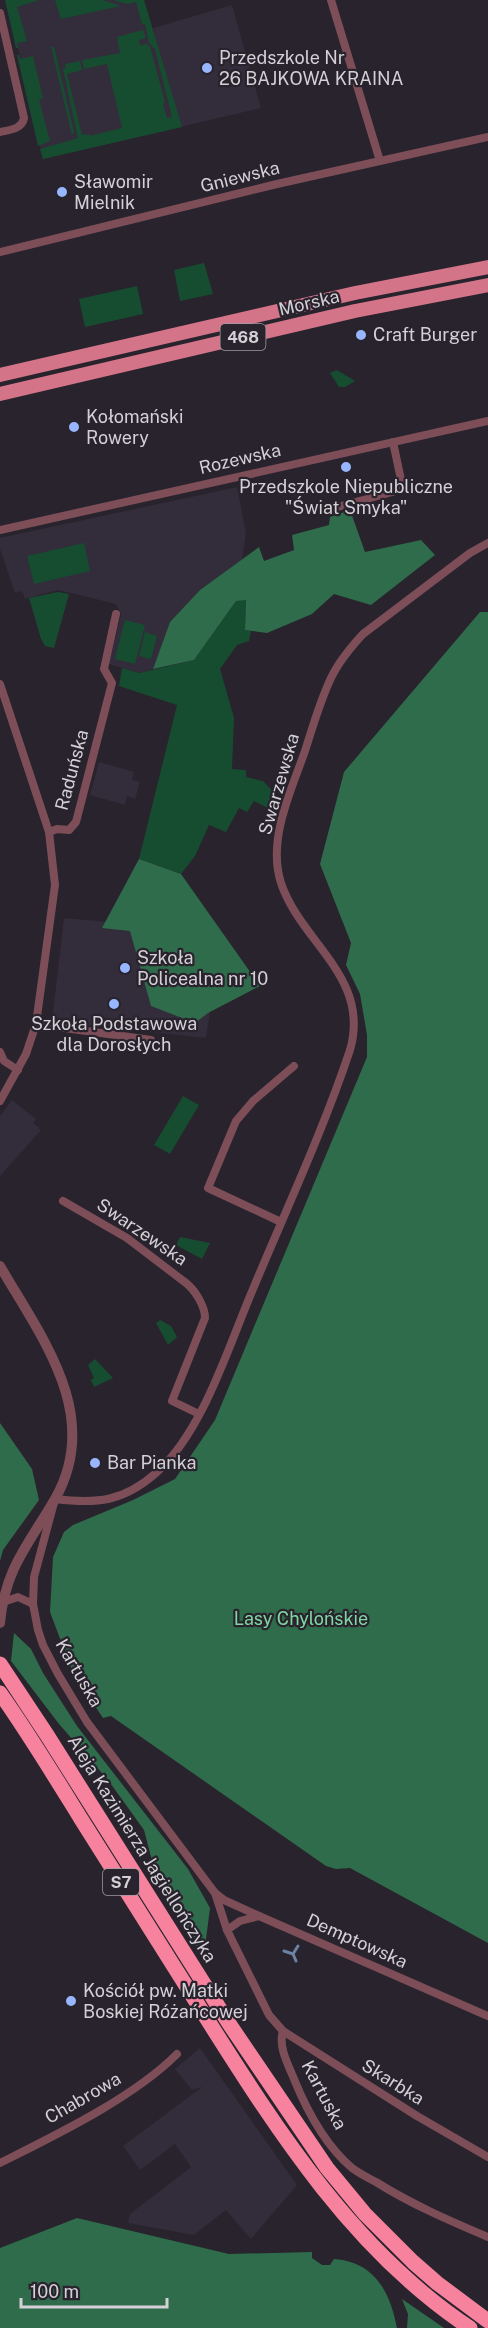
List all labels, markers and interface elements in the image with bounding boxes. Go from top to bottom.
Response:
place label: Przedszkole Nr 26 BAJKOWA KRAINA [219,47,404,89]
marker: Przedszkole Nr 26 BAJKOWA KRAINA [200,61,214,75]
street label: Gniewska [198,157,282,196]
place label: Sławomir Mielnik [74,171,153,213]
marker: Sławomir Mielnik [55,185,69,199]
street label: Morska [276,285,341,320]
road number: 468 [220,324,266,350]
place label: Craft Burger [373,324,477,345]
marker: Craft Burger [354,328,368,342]
place label: Kołomański Rowery [86,406,183,448]
marker: Kołomański Rowery [67,420,81,434]
street label: Rozewska [197,439,283,478]
marker: Przedszkole Niepubliczne "Świat Smyka" [339,460,353,474]
place label: Przedszkole Niepubliczne "Świat Smyka" [239,476,453,518]
street label: Raduńska [51,727,92,812]
street label: Swarzewska [254,731,303,837]
place label: Szkoła Policealna nr 10 [137,947,268,989]
marker: Szkoła Policealna nr 10 [118,961,132,975]
marker: Szkoła Podstawowa dla Dorosłych [107,997,121,1011]
place label: Szkoła Podstawowa dla Dorosłych [31,1013,197,1055]
street label: Swarzewska [93,1194,191,1270]
place label: Bar Pianka [107,1452,197,1473]
marker: Bar Pianka [88,1456,102,1470]
park label: Lasy Chylońskie [234,1608,368,1629]
street label: Kartuska [52,1635,107,1711]
street label: Aleja Kazimierza Jagiellończyka [64,1731,221,1966]
road number: S7 [103,1869,139,1895]
street label: Demptowska [304,1909,411,1972]
place label: Kościół pw. Matki Boskiej Różańcowej [83,1980,248,2022]
marker: Kościół pw. Matki Boskiej Różańcowej [64,1994,78,2008]
street label: Skarbka [358,2054,428,2109]
street label: Kartuska [298,2057,351,2133]
street label: Chabrowa [41,2067,124,2128]
scale bar [21,2271,166,2309]
text: 100 m [30,2281,79,2302]

